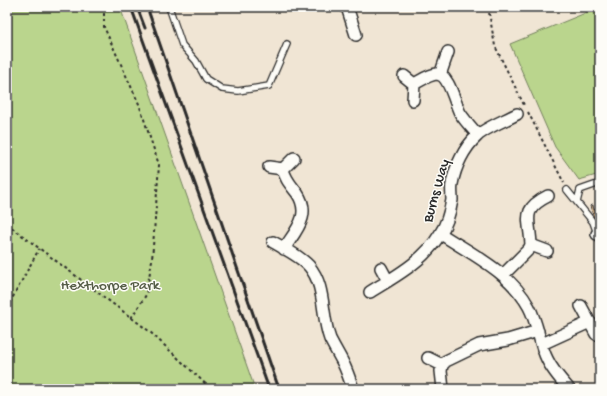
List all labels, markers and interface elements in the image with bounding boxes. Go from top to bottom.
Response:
street label: Burns Way [419,157,455,226]
park label: Hexthorpe Park [61,277,161,295]

